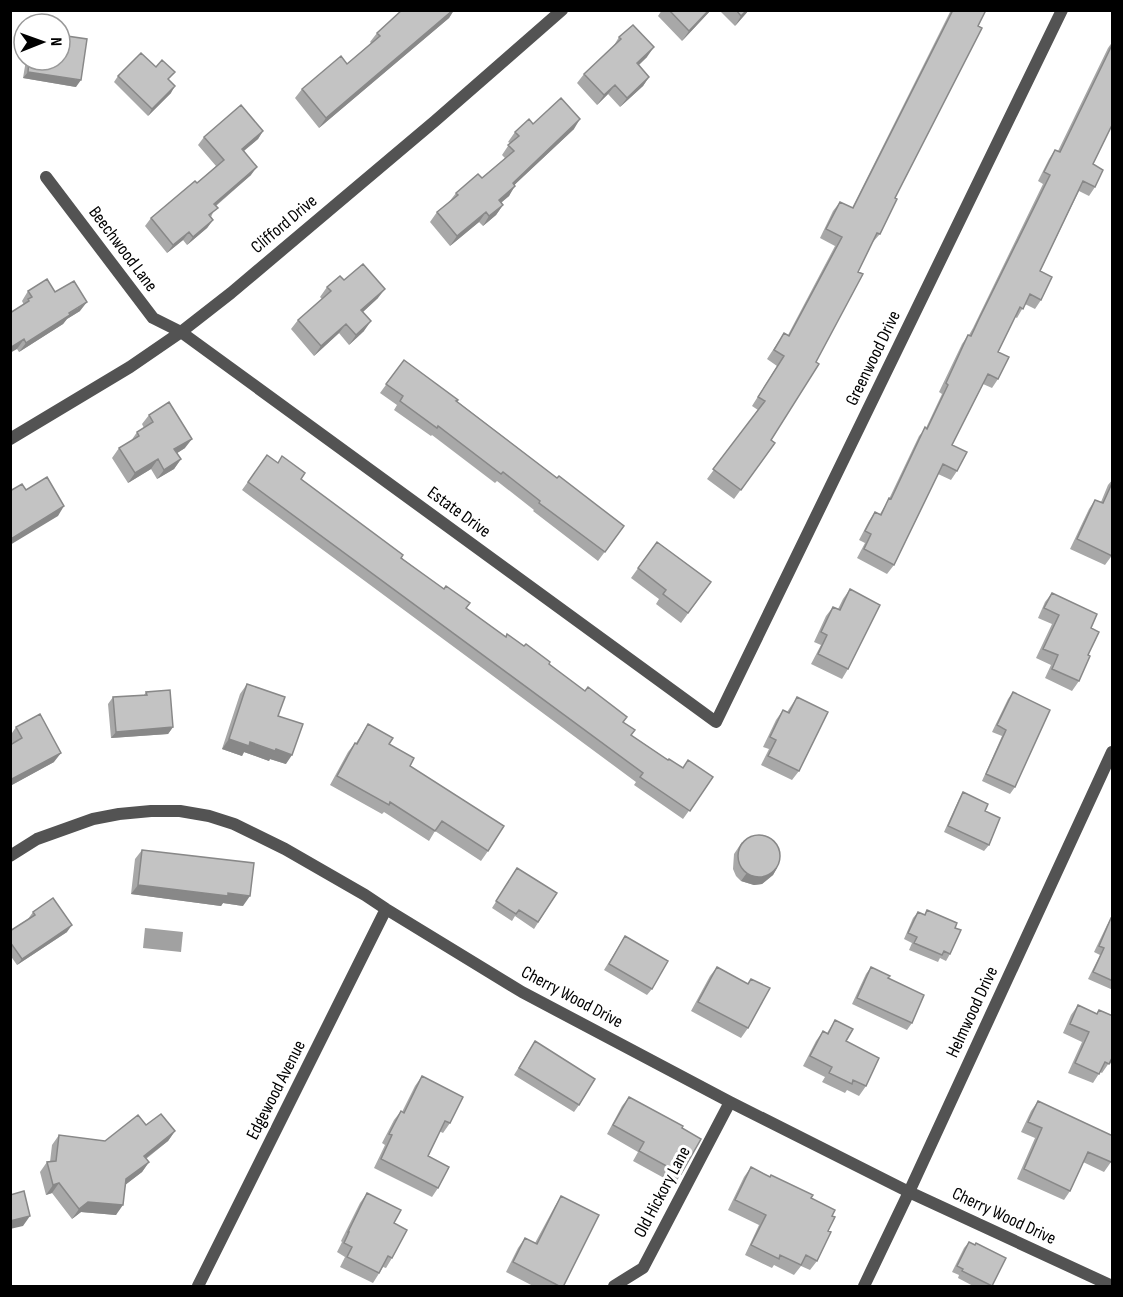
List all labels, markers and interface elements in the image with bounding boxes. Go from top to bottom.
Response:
north arrow [12,12,72,72]
text: N [46,37,65,46]
street label: Clifford Drive [247,190,321,258]
street label: Beechwood Lane [84,202,162,296]
street label: Greenwood Drive [841,307,905,409]
street label: Estate Drive [423,482,495,542]
street label: Cherry Wood Drive [518,961,626,1033]
street label: Helmwood Drive [942,963,1002,1061]
street label: Edgewood Avenue [242,1037,310,1143]
street label: Old Hickory Lane [629,1143,695,1241]
street label: Cherry Wood Drive [949,1183,1059,1249]

